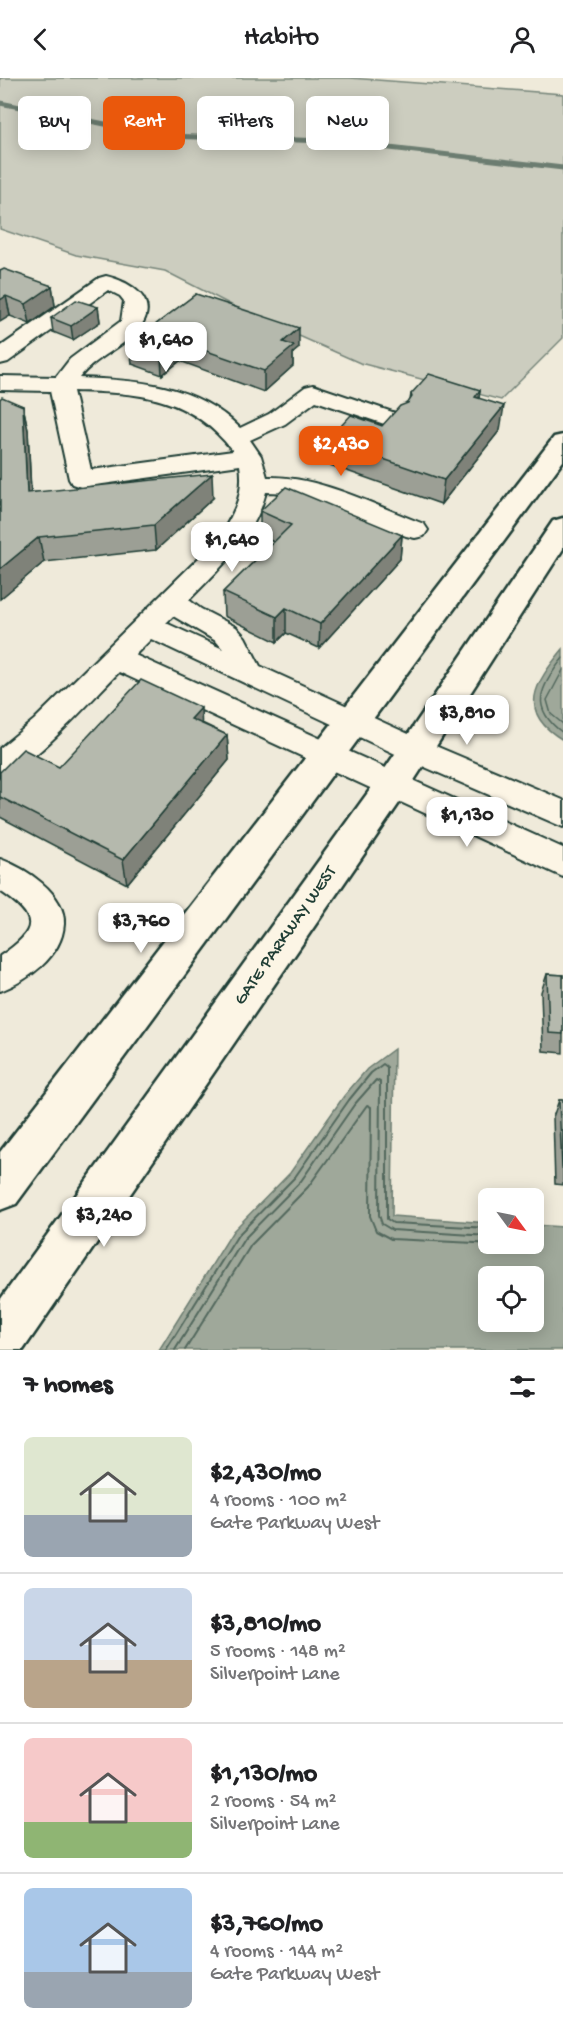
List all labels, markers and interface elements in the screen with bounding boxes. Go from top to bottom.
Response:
icon: back [24,23,57,56]
text: Habito [244,23,319,55]
icon: person [506,23,539,56]
chip: Buy [18,96,91,150]
chip: Rent [103,96,185,150]
chip: Filters [197,96,294,150]
chip: New [306,96,389,150]
pin: $1,640 [117,322,215,373]
text: $1,640 [139,330,193,353]
pin: $2,430 [292,426,390,477]
text: $2,430 [313,434,369,457]
pin: $1,640 [183,522,281,573]
text: $1,640 [205,530,259,553]
pin: $3,810 [418,695,516,746]
text: $3,810 [439,703,495,726]
pin: $1,130 [418,797,516,848]
text: $1,130 [440,805,494,828]
street label: GATE PARKWAY WEST [230,862,342,1009]
pin: $3,760 [92,903,190,954]
text: $3,760 [112,911,170,934]
north arrow [478,1188,544,1254]
map controls [478,1188,544,1332]
pin: $3,240 [55,1197,153,1248]
text: $3,240 [76,1205,132,1228]
button: locate [478,1266,544,1332]
icon: filters [506,1370,539,1403]
text: 7 homes [24,1371,113,1402]
text: $2,430/mo [210,1459,321,1490]
icon: home [72,1461,144,1533]
text: 4 rooms · 100 m² [210,1490,347,1513]
text: Gate Parkway West [210,1513,379,1536]
text: $3,810/mo [210,1610,321,1641]
icon: home [72,1612,144,1684]
text: 5 rooms · 148 m² [210,1641,346,1664]
text: Silverpoint Lane [210,1664,339,1687]
text: $1,130/mo [210,1760,317,1791]
icon: home [72,1762,144,1834]
text: 2 rooms · 54 m² [210,1791,337,1814]
text: Silverpoint Lane [210,1814,339,1837]
text: $3,760/mo [210,1910,323,1941]
icon: home [72,1912,144,1984]
text: 4 rooms · 144 m² [210,1941,343,1964]
text: Gate Parkway West [210,1964,379,1987]

